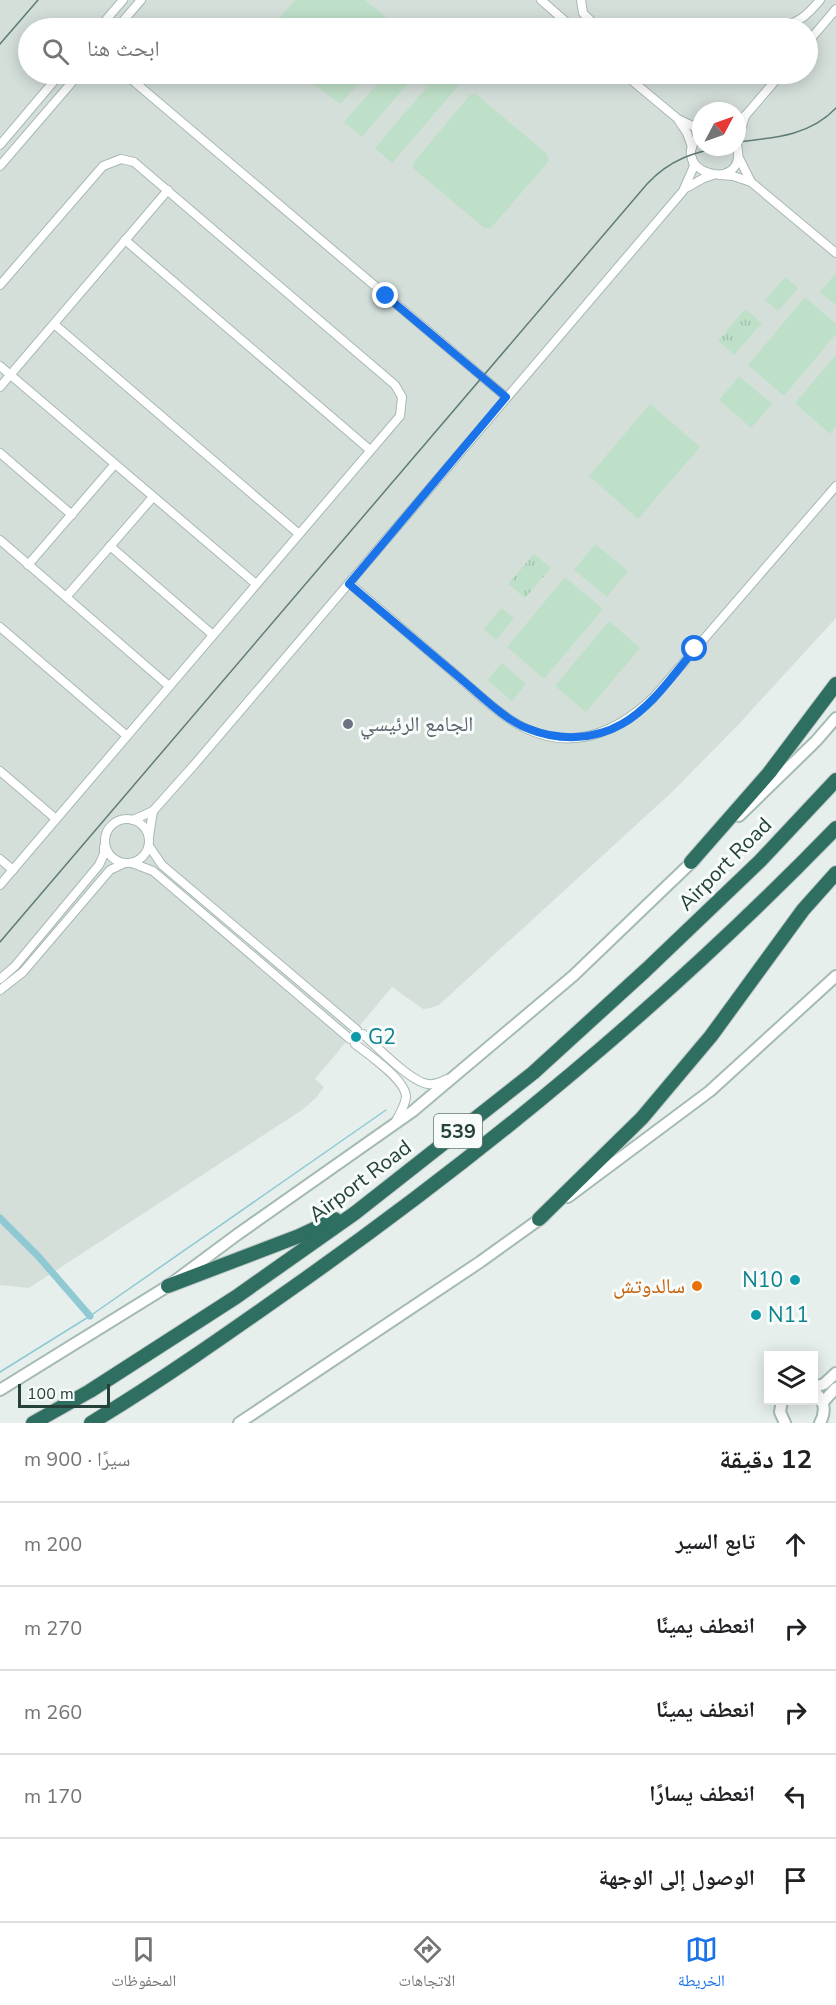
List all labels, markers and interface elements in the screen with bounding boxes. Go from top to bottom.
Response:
search box [18,18,818,84]
text: ابحث هنا [87,34,160,64]
icon: search [39,35,72,68]
north arrow [692,102,746,156]
route end [372,282,398,308]
route start [681,635,707,661]
place label: الجامع الرئيسي [360,710,473,740]
marker: الجامع الرئيسي [341,717,355,731]
street label: Airport Road [672,811,778,917]
place label: G2 [368,1023,396,1051]
marker: G2 [349,1030,363,1044]
road number: 539 [434,1114,482,1148]
street label: Airport Road [303,1133,417,1229]
place label: N10 [742,1266,783,1294]
place label: سالدوتش [613,1272,685,1300]
marker: N10 [788,1273,802,1287]
marker: سالدوتش [690,1279,704,1293]
place label: N11 [768,1301,809,1329]
marker: N11 [749,1308,763,1322]
map controls [764,1351,818,1405]
button: layers [764,1351,818,1405]
scale bar [18,1381,110,1408]
text: 100 m [27,1383,74,1405]
text: 12 دقيقة [719,1442,812,1477]
text: سيرًا · 900 m [24,1446,130,1473]
text: تابع السير [676,1527,755,1557]
icon: ahead [779,1528,812,1561]
text: 200 m [24,1531,82,1558]
text: انعطف يمينًا [656,1611,755,1641]
icon: right [779,1612,812,1645]
text: 270 m [24,1615,82,1642]
text: انعطف يمينًا [656,1695,755,1725]
icon: right [779,1696,812,1729]
text: 260 m [24,1699,82,1726]
text: انعطف يسارًا [649,1779,755,1809]
icon: left [779,1780,812,1813]
text: 170 m [24,1783,82,1810]
text: الوصول إلى الوجهة [598,1863,755,1893]
icon: arrive [779,1864,812,1897]
tab: المحفوظات [111,1933,176,1996]
tab: الاتجاهات [399,1933,455,1996]
tab: الخريطة [678,1933,725,1996]

